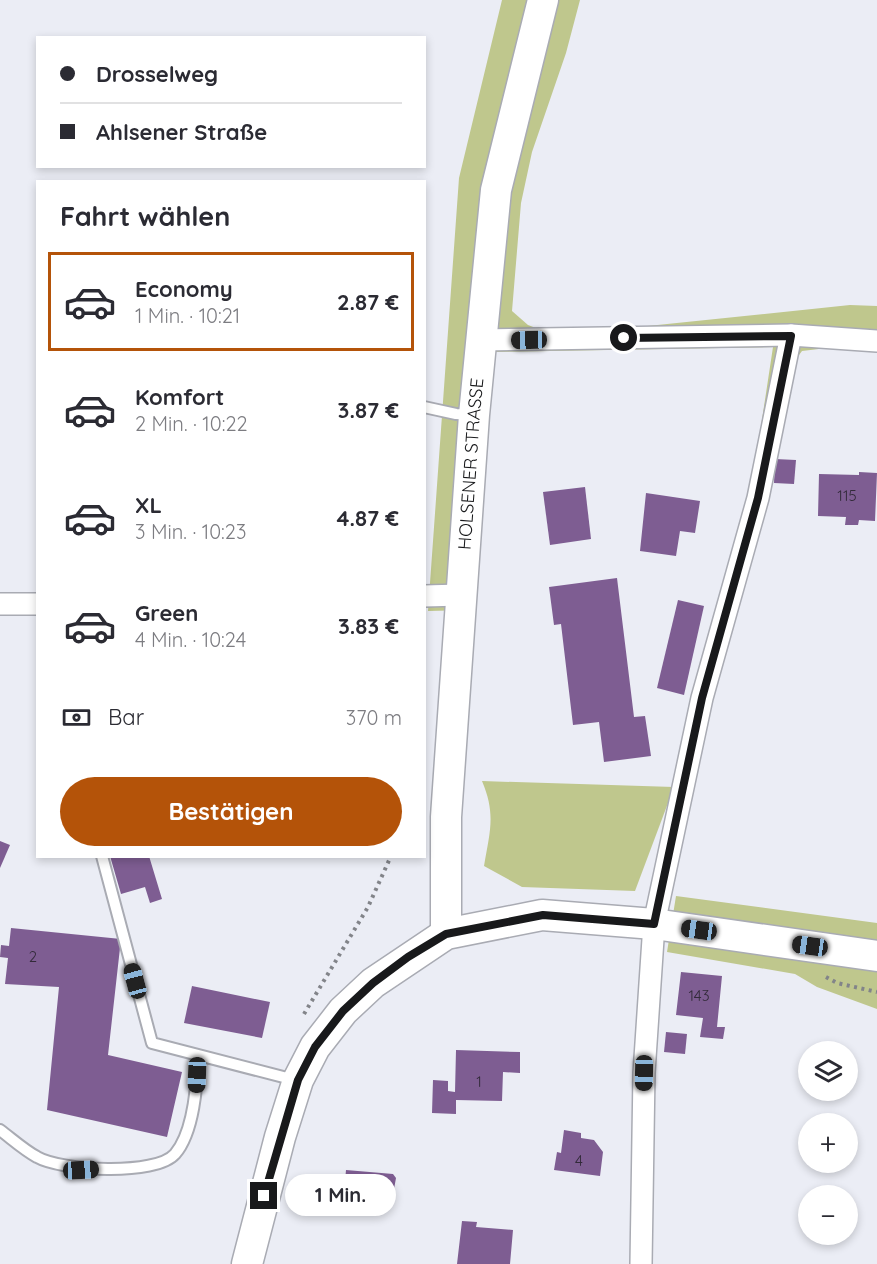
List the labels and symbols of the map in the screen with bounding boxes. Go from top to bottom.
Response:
route start [610,324,637,351]
car [511,331,547,349]
street label: HOLSENER STRASSE [453,377,489,551]
house number: 115 [837,486,857,505]
car [680,919,718,941]
car [791,935,829,957]
house number: 2 [29,947,37,966]
car [122,961,148,1001]
house number: 143 [688,986,710,1005]
car [635,1055,653,1091]
car [187,1057,207,1093]
house number: 1 [476,1072,482,1091]
house number: 4 [575,1151,583,1170]
car [63,1160,99,1180]
callout: 1 Min. [285,1175,396,1217]
route end [250,1182,277,1209]

